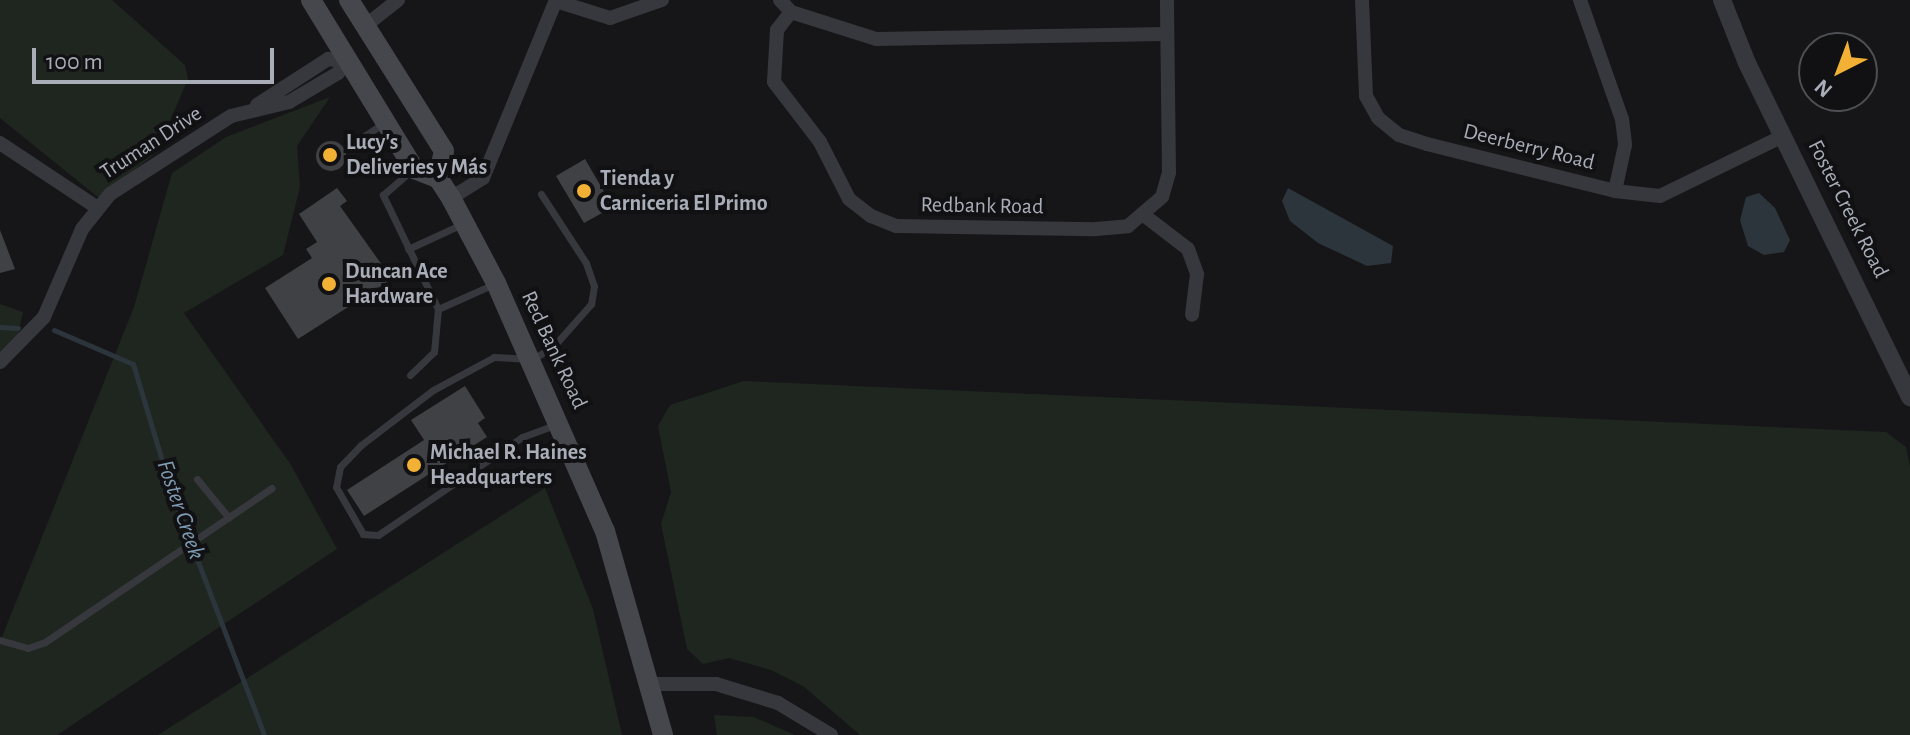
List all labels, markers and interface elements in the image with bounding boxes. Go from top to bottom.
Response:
scale bar [36,32,278,82]
north arrow [1798,32,1878,112]
text: 100 m [46,50,103,74]
text: N [1810,75,1836,102]
street label: Truman Drive [95,100,207,186]
street label: Deerberry Road [1461,118,1597,176]
place label: Lucy's Deliveries y Más [346,129,487,180]
street label: Foster Creek Road [1802,136,1894,282]
marker: Lucy's Deliveries y Más [321,146,339,164]
place label: Tienda y Carniceria El Primo [600,165,768,216]
marker: Tienda y Carniceria El Primo [575,182,593,200]
street label: Redbank Road [920,192,1044,220]
place label: Duncan Ace Hardware [345,258,448,310]
marker: Duncan Ace Hardware [320,275,338,293]
street label: Red Bank Road [515,287,593,413]
place label: Michael R. Haines Headquarters [430,439,587,490]
marker: Michael R. Haines Headquarters [405,456,423,474]
water label: Foster Creek [150,457,210,563]

